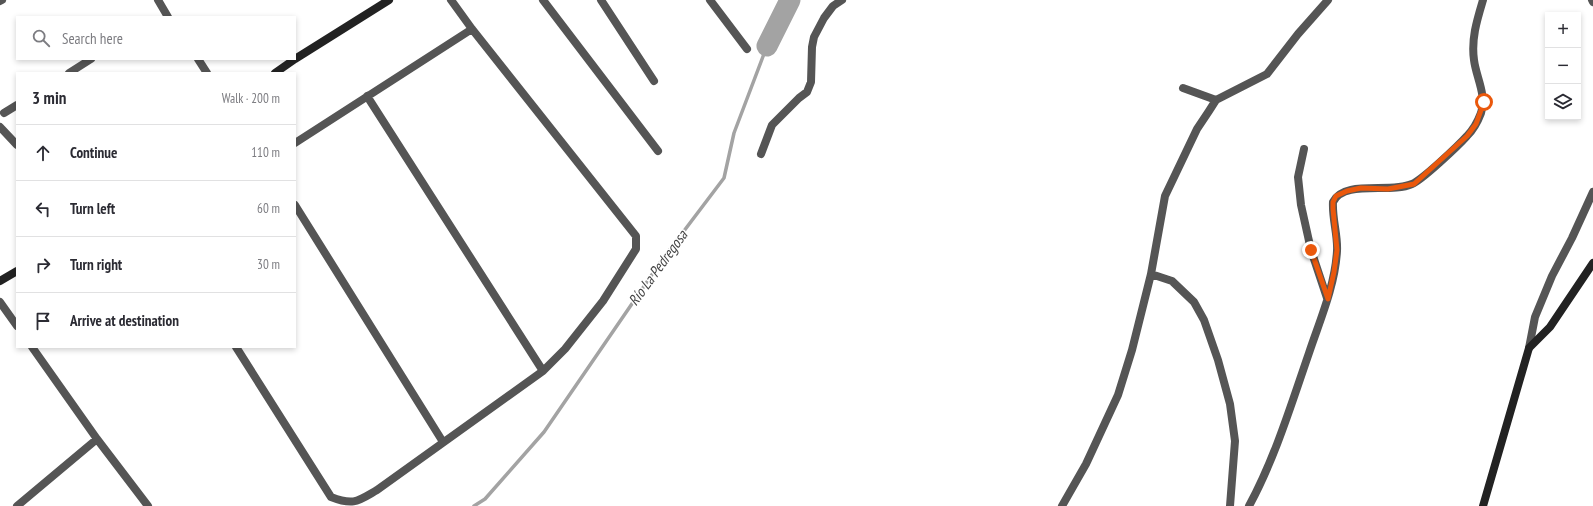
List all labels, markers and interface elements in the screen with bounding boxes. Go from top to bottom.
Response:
map controls [1545,12,1581,120]
button: + [1545,12,1581,48]
search box [16,16,296,60]
icon: search [30,27,52,49]
text: Search here [62,29,123,48]
button: − [1545,48,1581,84]
button: layers [1545,84,1581,120]
text: 3 min [32,87,66,109]
text: Walk · 200 m [222,90,280,107]
route start [1475,93,1493,111]
icon: ahead [32,142,54,164]
text: Continue [70,143,117,162]
text: 110 m [251,144,280,161]
icon: left [32,198,54,220]
text: Turn left [70,199,115,218]
text: 60 m [257,200,280,217]
water label: Río La Pedregosa [624,225,692,309]
route end [1302,241,1320,259]
icon: right [32,254,54,276]
text: Turn right [70,255,122,274]
text: 30 m [257,256,280,273]
icon: arrive [32,310,54,332]
text: Arrive at destination [70,311,179,330]

